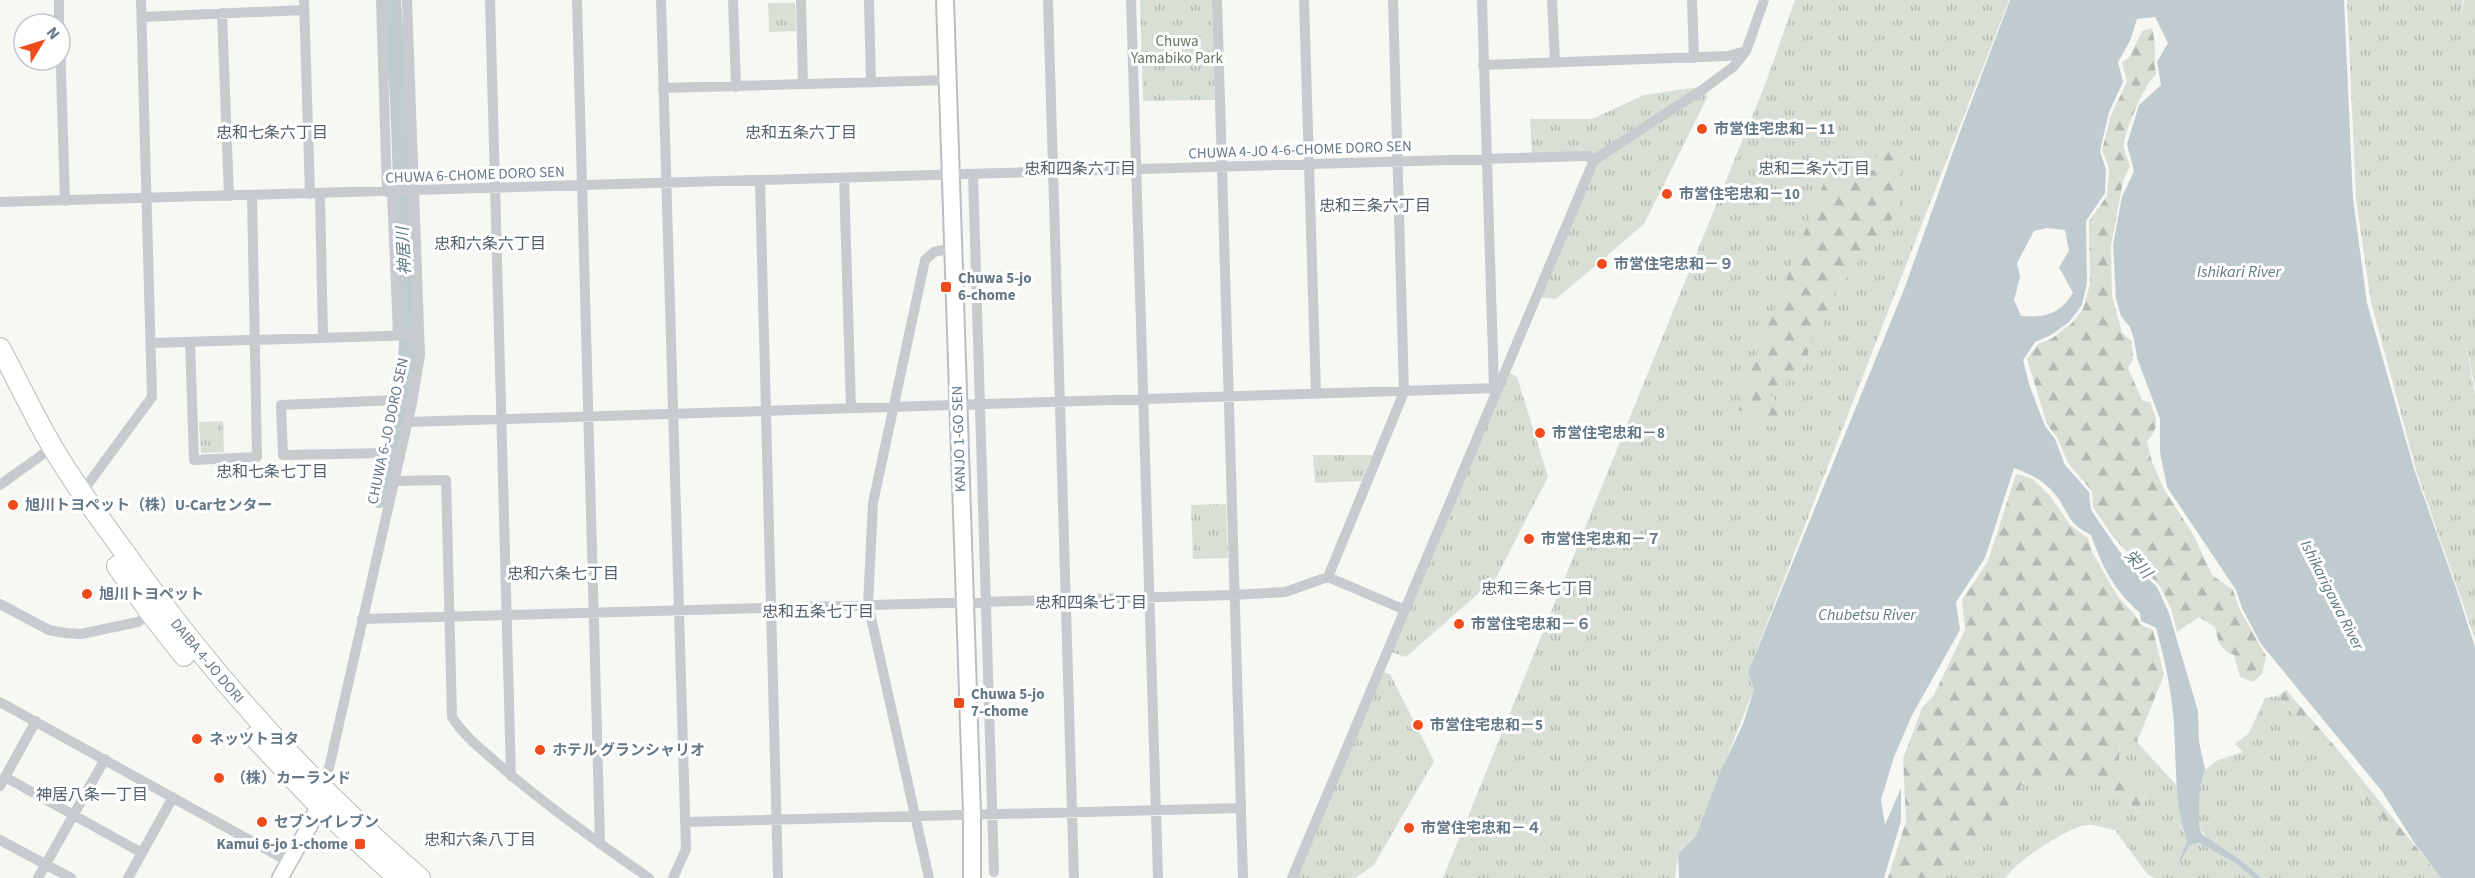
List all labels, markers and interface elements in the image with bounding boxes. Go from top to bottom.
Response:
north arrow [12,12,72,72]
text: N [41,22,65,44]
park label: Chuwa Yamabiko Park [1130,31,1224,69]
place label: 市営住宅忠和－11 [1714,119,1835,140]
district label: 忠和七条六丁目 [216,122,328,144]
district label: 忠和五条六丁目 [745,122,857,144]
marker: 市営住宅忠和－11 [1695,122,1709,136]
street label: CHUWA 4-JO 4-6-CHOME DORO SEN [1188,136,1412,164]
district label: 忠和四条六丁目 [1024,158,1136,180]
district label: 忠和二条六丁目 [1758,158,1870,180]
street label: CHUWA 6-CHOME DORO SEN [385,161,565,189]
place label: 市営住宅忠和－10 [1679,184,1800,205]
marker: 市営住宅忠和－10 [1660,187,1674,201]
district label: 忠和三条六丁目 [1319,195,1431,217]
water label: 神居川 [392,224,416,276]
district label: 忠和六条六丁目 [434,233,546,255]
place label: 市営住宅忠和－９ [1614,254,1734,275]
marker: 市営住宅忠和－９ [1595,257,1609,271]
water label: Ishikari River [2197,261,2282,283]
place label: Chuwa 5-jo 6-chome [958,268,1032,306]
marker: Chuwa 5-jo 6-chome [939,280,953,294]
street label: CHUWA 6-JO DORO SEN [362,356,414,506]
street label: KANJO 1-GO SEN [947,385,971,493]
place label: 市営住宅忠和－8 [1552,423,1665,444]
marker: 市営住宅忠和－8 [1533,426,1547,440]
district label: 忠和七条七丁目 [216,461,328,483]
place label: 旭川トヨペット（株）U-Carセンター [25,495,273,516]
marker: 旭川トヨペット（株）U-Carセンター [6,498,20,512]
place label: 市営住宅忠和－７ [1541,529,1661,550]
marker: 市営住宅忠和－７ [1522,532,1536,546]
water label: Ishikarigawa River [2295,536,2370,655]
water label: 栄川 [2119,545,2158,585]
district label: 忠和六条七丁目 [507,563,619,585]
district label: 忠和三条七丁目 [1481,578,1593,600]
place label: 旭川トヨペット [99,584,204,605]
marker: 旭川トヨペット [80,587,94,601]
district label: 忠和四条七丁目 [1035,592,1147,614]
district label: 忠和五条七丁目 [762,601,874,623]
water label: Chubetsu River [1818,604,1917,626]
street label: DAIBA 4-JO DORI [165,614,249,708]
place label: 市営住宅忠和－６ [1471,614,1591,635]
marker: 市営住宅忠和－６ [1452,617,1466,631]
place label: Chuwa 5-jo 7-chome [971,684,1045,722]
marker: Chuwa 5-jo 7-chome [952,696,966,710]
place label: 市営住宅忠和－5 [1430,715,1543,736]
marker: 市営住宅忠和－5 [1411,718,1425,732]
place label: ネッツトヨタ [209,729,299,750]
marker: ネッツトヨタ [190,732,204,746]
place label: ホテル グランシャリオ [552,740,705,761]
marker: ホテル グランシャリオ [533,743,547,757]
place label: （株）カーランド [231,768,351,789]
marker: （株）カーランド [212,771,226,785]
district label: 神居八条一丁目 [36,784,148,806]
place label: セブンイレブン [274,812,379,833]
marker: セブンイレブン [255,815,269,829]
place label: 市営住宅忠和－４ [1421,818,1541,839]
marker: 市営住宅忠和－４ [1402,821,1416,835]
district label: 忠和六条八丁目 [424,829,536,851]
place label: Kamui 6-jo 1-chome [217,834,348,855]
marker: Kamui 6-jo 1-chome [353,837,367,851]

